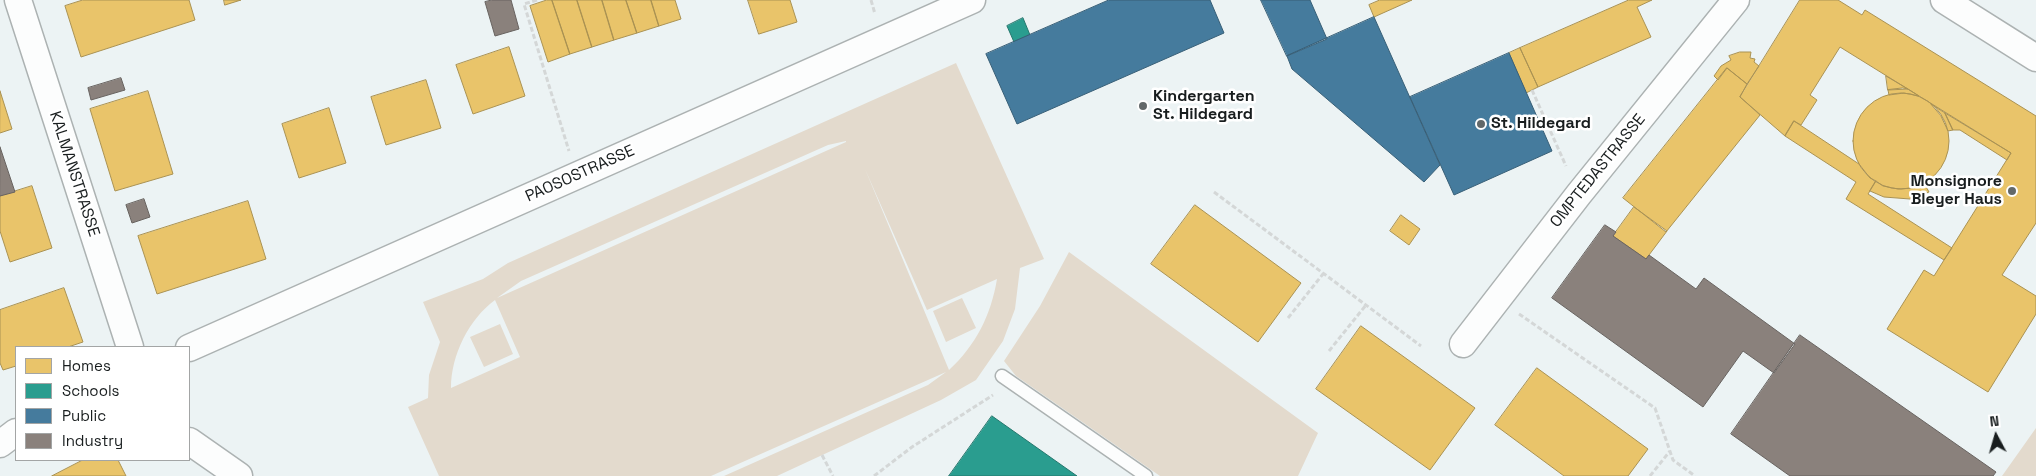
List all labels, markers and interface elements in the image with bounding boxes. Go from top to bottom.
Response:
place label: Kindergarten St. Hildegard [1153,87,1255,125]
marker: Kindergarten St. Hildegard [1137,100,1149,112]
street label: KALMANSTRASSE [45,109,103,239]
street label: OMPTEDASTRASSE [1546,110,1650,232]
place label: St. Hildegard [1491,114,1591,134]
marker: St. Hildegard [1475,118,1487,130]
street label: PAOSOSTRASSE [522,141,638,207]
place label: Monsignore Bleyer Haus [1910,172,2002,210]
marker: Monsignore Bleyer Haus [2006,185,2018,197]
legend [15,346,190,461]
text: Homes [62,356,111,375]
text: Schools [62,381,119,400]
text: Public [62,406,106,425]
north arrow [1971,411,2021,461]
text: N [1989,412,2000,431]
text: Industry [62,431,123,450]

